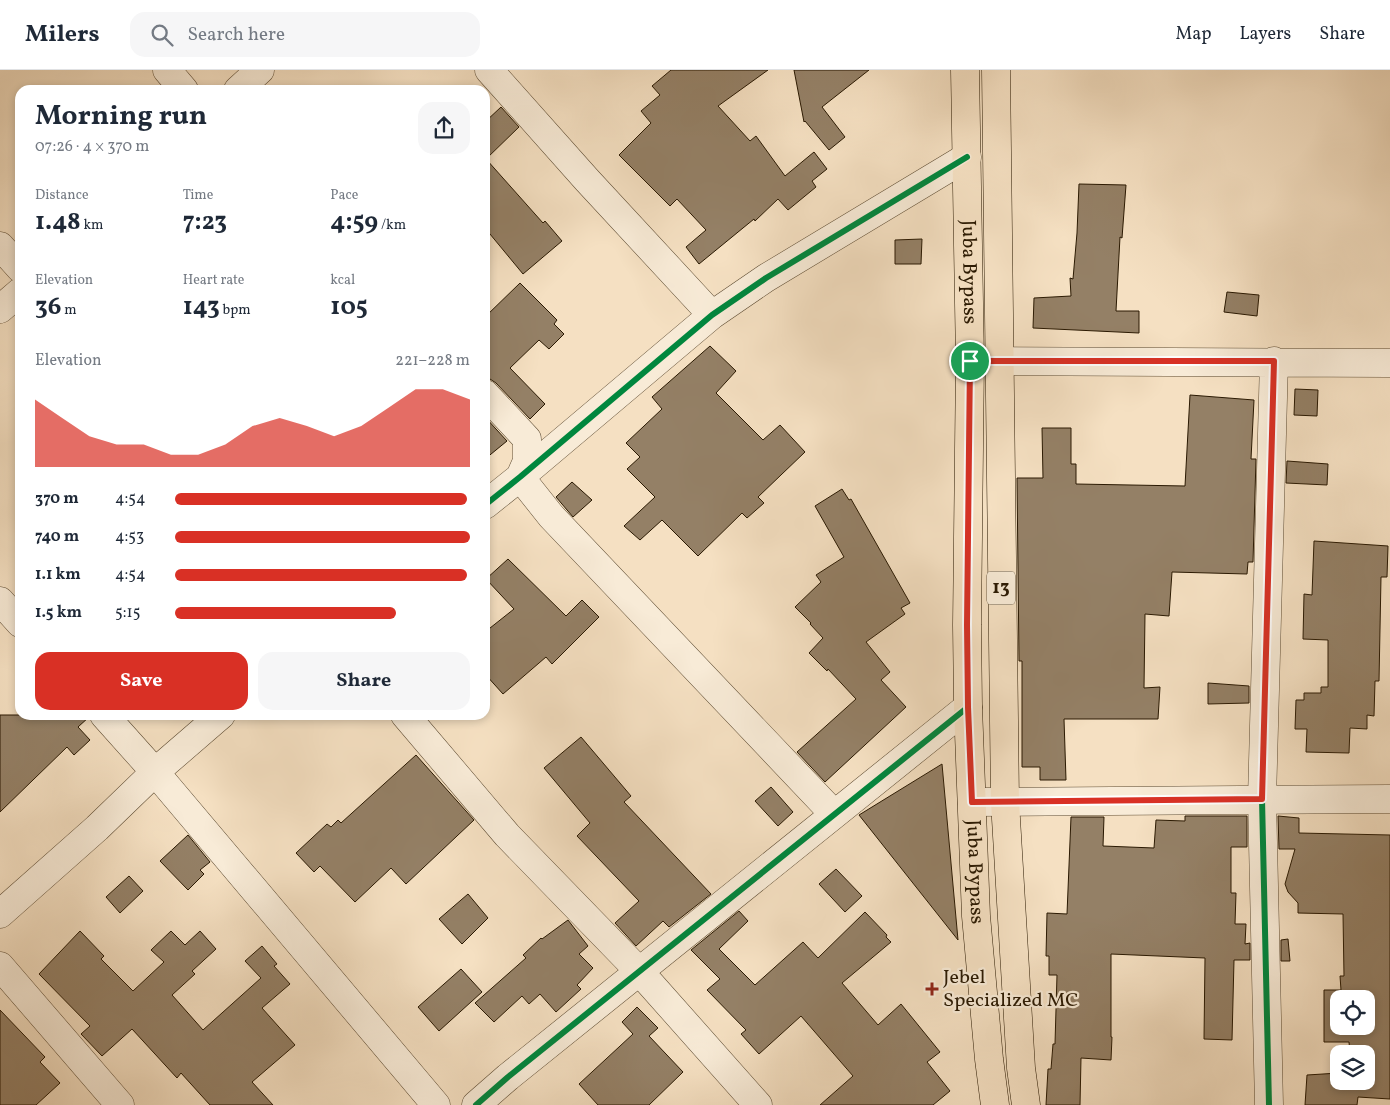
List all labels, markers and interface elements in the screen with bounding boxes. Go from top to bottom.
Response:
search box [130,12,480,57]
text: Milers [25,18,100,52]
icon: search [148,21,176,49]
text: Search here [188,22,285,48]
text: Map [1175,22,1211,47]
text: Layers [1239,22,1291,47]
text: Share [1319,22,1365,47]
text: Morning run [35,97,207,136]
button: share [418,102,470,154]
text: 07:26 · 4 × 370 m [35,136,149,158]
text: Distance [35,186,89,205]
text: Time [183,186,213,205]
text: Pace [330,186,358,205]
text: 1.48 [35,205,81,240]
text: 7:23 [183,205,227,240]
text: 4:59 [330,205,378,240]
text: km [81,216,104,235]
text: /km [378,216,406,235]
street label: Juba Bypass [954,219,983,325]
text: Elevation [35,271,93,290]
text: Heart rate [183,271,244,290]
text: kcal [330,271,355,290]
text: 36 [35,290,61,325]
text: 143 [183,290,220,325]
text: 105 [330,290,368,325]
text: m [61,301,77,320]
text: bpm [220,301,251,320]
pin [949,340,991,382]
icon: arrive [956,347,984,375]
text: Elevation [35,350,102,372]
text: 221–228 m [395,350,470,372]
text: 370 m [35,488,79,510]
text: 4:54 [115,488,146,510]
text: 740 m [35,526,79,548]
text: 4:53 [115,526,144,548]
text: 1.1 km [35,564,81,586]
text: 4:54 [115,564,146,586]
road number: 13 [987,572,1015,604]
text: 1.5 km [35,602,82,624]
text: 5:15 [115,602,140,624]
button: Save [35,652,248,710]
button: Share [258,652,470,710]
street label: Juba Bypass [958,819,991,925]
place label: Jebel Specialized MC [943,964,1078,1015]
marker: Jebel Specialized MC [925,982,939,996]
map controls [1330,990,1375,1090]
button: locate [1330,990,1375,1035]
button: layers [1330,1045,1375,1090]

